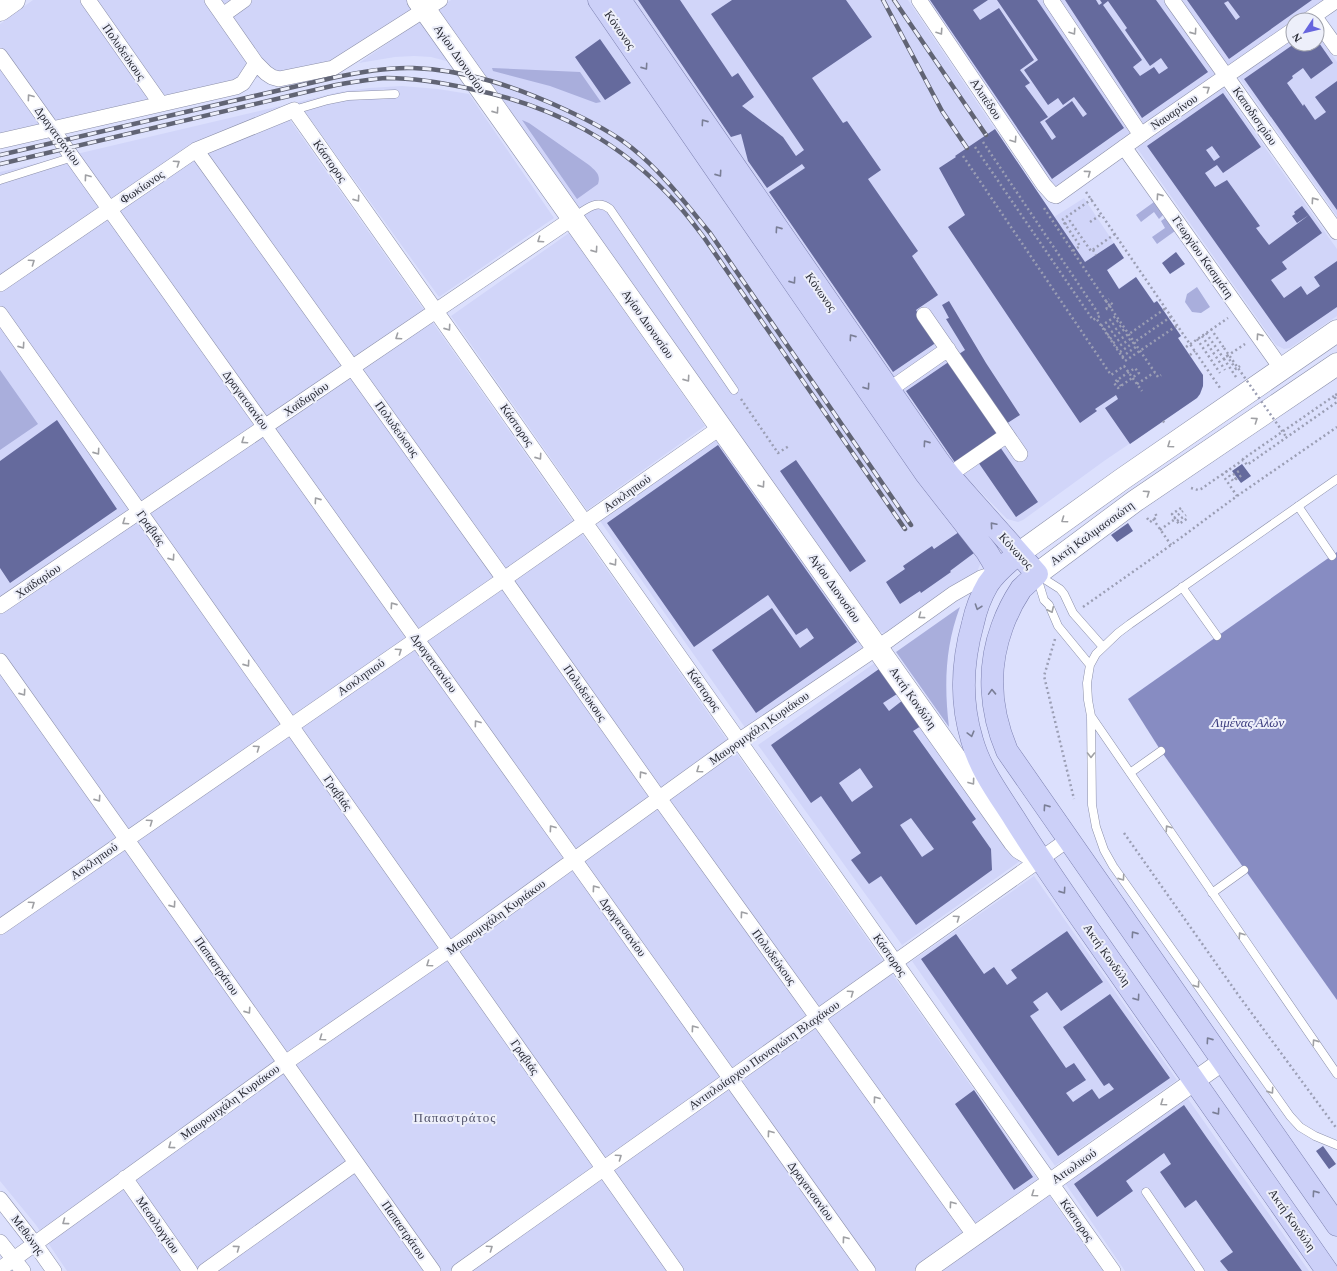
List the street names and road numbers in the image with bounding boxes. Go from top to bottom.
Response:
street label: Κόνωνος [602,8,639,52]
street label: Πολυδεύκους [100,21,149,83]
street label: Αγίου Διονυσίου [431,22,489,96]
street label: Αλιπέδου [967,76,1005,122]
street label: Καποδιστρίου [1230,84,1280,148]
street label: Ναυαρίνου [1148,91,1200,133]
street label: Δραγατσανίου [32,104,84,168]
street label: Κάστορος [310,137,350,185]
street label: Φωκίωνος [117,167,167,207]
street label: Γεωργίου Κασιμάτη [1169,213,1237,301]
street label: Κόνωνος [803,270,840,314]
street label: Αγίου Διονυσίου [619,287,677,361]
street label: Δραγατσανίου [220,368,272,432]
street label: Χαϊδαρίου [281,379,331,419]
street label: Πολυδεύκους [372,398,422,460]
street label: Κάστορος [497,401,537,449]
street label: Ασκληπιού [601,472,653,514]
street label: Ακτή Καλιμασσιώτη [1047,498,1137,568]
street label: Γραβιάς [134,508,168,548]
street label: Κόνωνος [996,530,1036,572]
street label: Αγίου Διονυσίου [806,551,864,625]
street label: Χαϊδαρίου [13,561,63,601]
street label: Δραγατσανίου [408,631,460,695]
street label: Ασκληπιού [335,656,387,698]
street label: Πολυδεύκους [561,662,610,724]
street label: Ακτή Κονδύλη [886,664,940,732]
street label: Κάστορος [684,666,724,714]
street label: Μαυρομιχάλη Κυριάκου [706,688,812,768]
street label: Γραβιάς [321,773,355,813]
street label: Ασκληπιού [68,840,120,882]
street label: Μαυρομιχάλη Κυριάκου [444,876,548,958]
street label: Δραγατσανίου [597,895,649,959]
street label: Ακτή Κονδύλη [1080,921,1134,989]
street label: Πολυδεύκους [749,926,799,988]
street label: Κάστορος [870,931,910,979]
street label: Παπαστράτου [192,934,242,998]
street label: Αντιπλοίαρχου Παναγιώτη Βλαχάκου [686,997,842,1113]
street label: Γραβιάς [508,1037,542,1077]
street label: Μαυρομιχάλη Κυριάκου [178,1061,282,1143]
street label: Αιτωλικού [1049,1146,1099,1186]
street label: Δραγατσανίου [785,1159,837,1223]
street label: Ακτή Κονδύλη [1265,1186,1319,1254]
street label: Μεσολογγίου [133,1194,183,1256]
street label: Κάστορος [1057,1196,1097,1244]
street label: Παπαστράτου [379,1198,429,1262]
street label: Μεθώνης [9,1212,48,1258]

